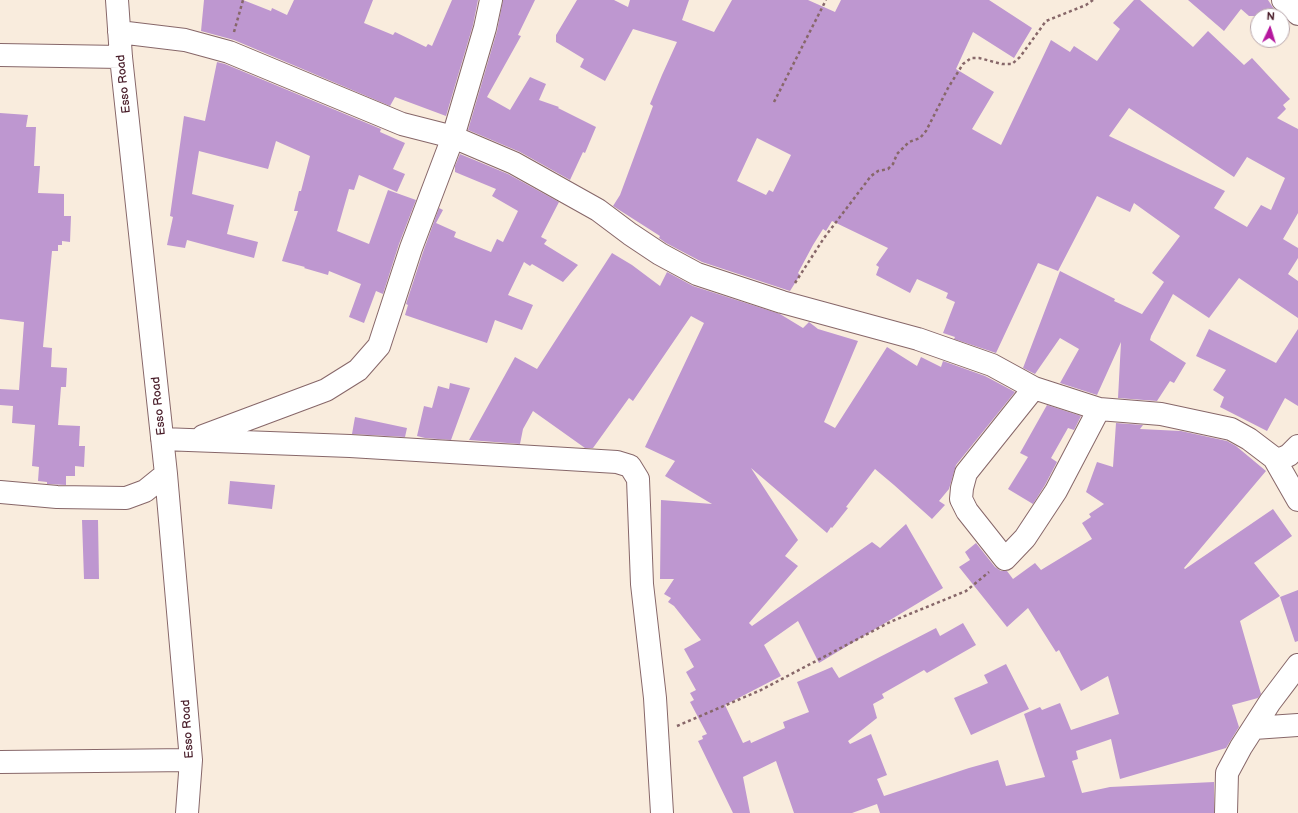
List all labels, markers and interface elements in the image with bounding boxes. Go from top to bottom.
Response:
north arrow [1250,8,1290,48]
text: N [1266,10,1275,23]
street label: Esso Road [114,54,134,114]
street label: Esso Road [149,376,169,436]
street label: Esso Road [179,699,197,759]

